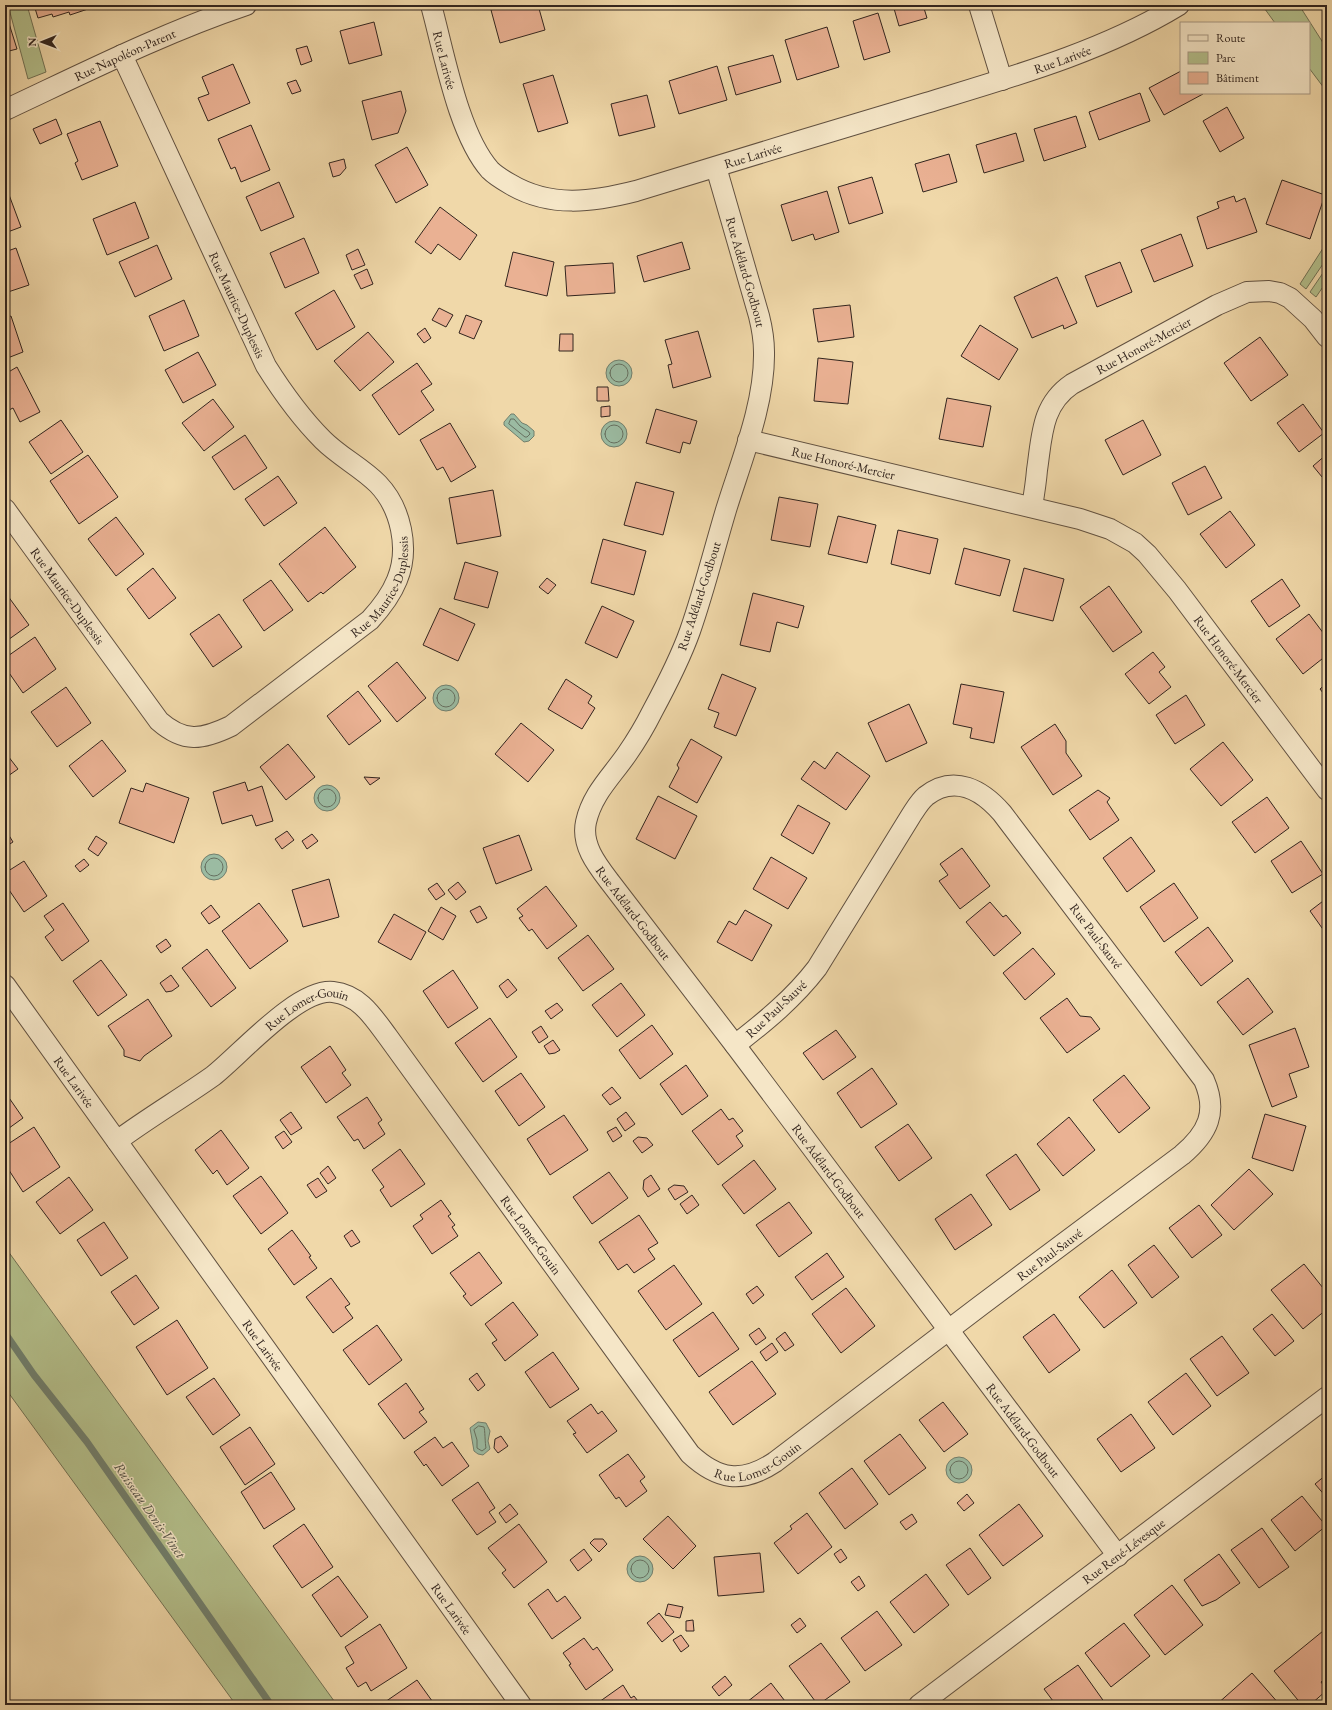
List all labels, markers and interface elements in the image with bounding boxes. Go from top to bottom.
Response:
north arrow [22,22,62,62]
legend [1180,22,1310,94]
street label: Rue Napoléon-Parent [71,24,178,85]
street label: Rue Larivée [429,29,461,91]
text: Route [1216,30,1246,46]
text: N [25,38,39,47]
street label: Rue Larivée [1031,41,1093,77]
text: Parc [1216,50,1236,66]
text: Bâtiment [1216,70,1259,86]
street label: Rue Larivée [722,138,784,172]
street label: Rue Adélard-Godbout [722,215,770,328]
street label: Rue Maurice-Duplessis [205,249,269,361]
street label: Rue Honoré-Mercier [1093,312,1195,378]
street label: Rue Honoré-Mercier [790,442,897,483]
street label: Rue Maurice-Duplessis [347,536,412,641]
street label: Rue Adélard-Godbout [673,539,725,653]
street label: Rue Maurice-Duplessis [27,544,109,647]
street label: Rue Honoré-Mercier [1190,612,1268,707]
street label: Rue Adélard-Godbout [592,862,675,963]
street label: Rue Paul-Sauvé [1066,900,1126,972]
street label: Rue Paul-Sauvé [742,976,810,1042]
street label: Rue Lomer-Gouin [261,983,352,1034]
street label: Rue Larivée [50,1053,99,1111]
street label: Rue Adélard-Godbout [788,1120,870,1221]
street label: Rue Lomer-Gouin [497,1192,566,1278]
street label: Rue Paul-Sauvé [1013,1224,1085,1284]
street label: Rue Larivée [239,1316,287,1374]
street label: Rue Adélard-Godbout [983,1379,1065,1481]
street label: Rue Lomer-Gouin [712,1437,804,1485]
water label: Ruisseau Denis-Vinet [110,1458,190,1562]
street label: Rue René-Lévesque [1078,1514,1168,1588]
street label: Rue Larivée [428,1579,476,1638]

